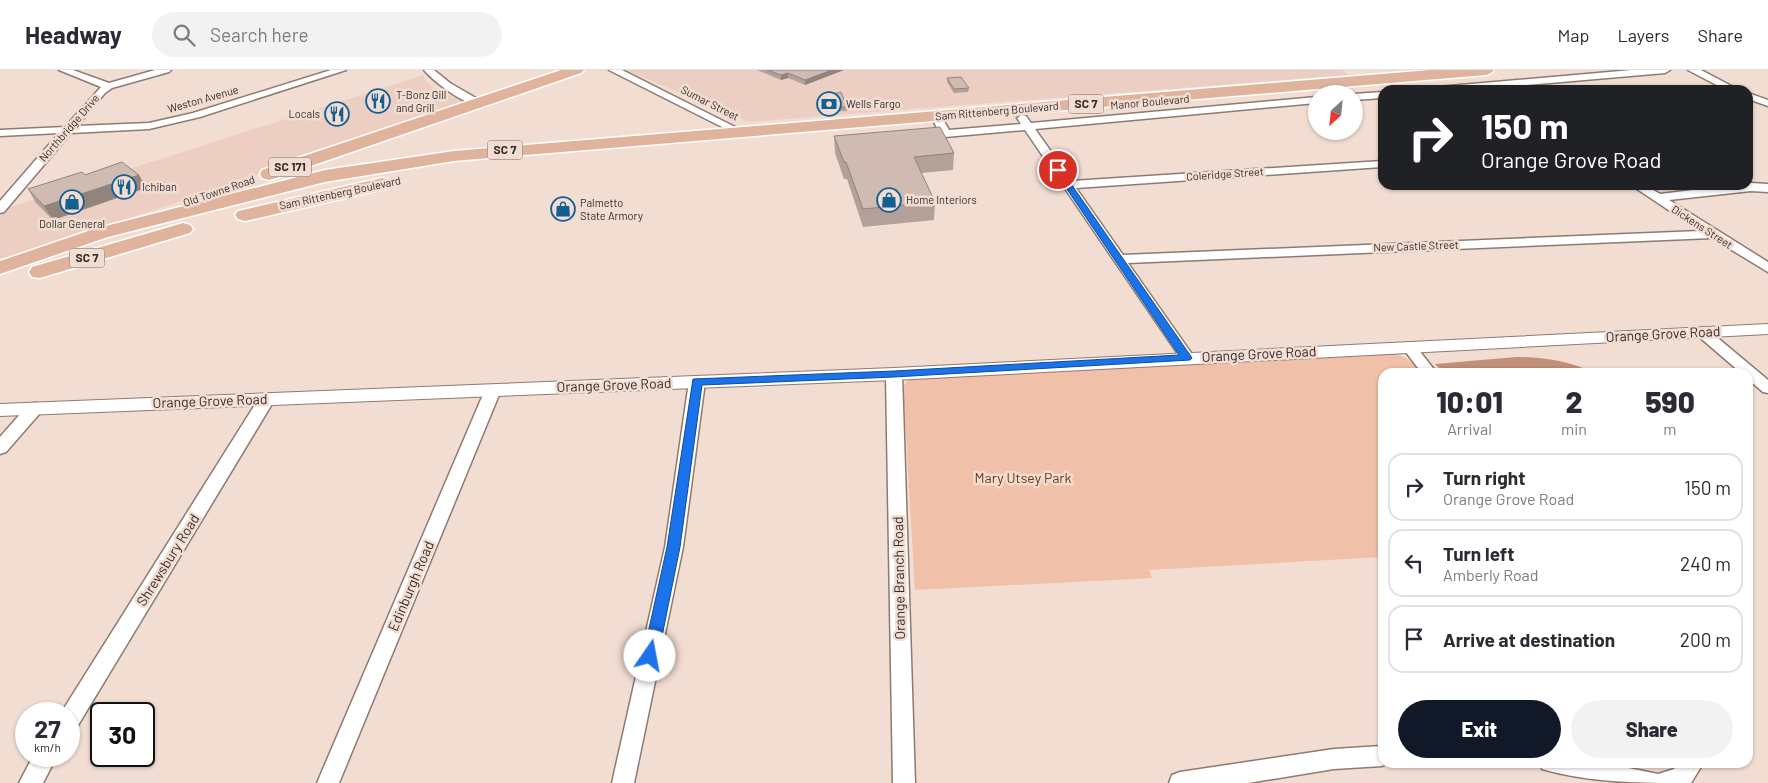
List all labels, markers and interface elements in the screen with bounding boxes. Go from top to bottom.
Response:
search box [152,12,502,57]
text: Headway [25,20,122,49]
icon: search [170,21,198,49]
text: Search here [210,23,309,46]
text: Map [1557,24,1589,46]
text: Layers [1617,24,1670,46]
text: Share [1698,24,1743,46]
street label: Weston Avenue [166,82,240,115]
street label: Sumar Street [679,82,741,123]
north arrow [1308,85,1362,140]
map controls [1308,85,1363,140]
restaurant icon: T-Bonz Gill and Grill [365,88,391,114]
place label: T-Bonz Gill and Grill [396,88,446,114]
street label: Northbridge Drive [36,91,101,164]
bank icon: Wells Fargo [816,91,842,117]
street label: Manor Boulevard [1110,92,1190,111]
road number: SC 7 [1068,94,1104,114]
place label: Wells Fargo [846,97,901,110]
street label: Sam Rittenberg Boulevard [935,99,1059,122]
restaurant icon: Locals [324,101,350,127]
text: 150 m [1481,104,1568,146]
icon: right [1398,105,1463,170]
place label: Locals [289,107,320,120]
road number: SC 7 [488,140,522,160]
text: Orange Grove Road [1481,146,1661,172]
pin [1037,149,1079,191]
icon: arrive [1044,156,1072,184]
road number: SC 171 [269,158,311,176]
street label: Coleridge Street [1186,164,1264,183]
street label: Old Towne Road [181,172,256,209]
street label: Sam Rittenberg Boulevard [278,173,402,212]
restaurant icon: Ichiban [111,174,137,200]
place label: Ichiban [142,180,177,193]
shop icon: Home Interiors [876,187,902,213]
shop icon: Dollar General [59,189,85,215]
place label: Home Interiors [906,193,977,206]
shop icon: Palmetto State Armory [550,196,576,222]
place label: Palmetto State Armory [580,196,643,222]
street label: Dickens Street [1669,202,1735,251]
place label: Dollar General [39,217,105,230]
street label: New Castle Street [1373,238,1459,253]
road number: SC 7 [70,248,104,268]
street label: Orange Grove Road [1605,322,1721,345]
street label: Orange Grove Road [1201,342,1317,365]
street label: Orange Grove Road [556,374,672,395]
text: 10:01 [1436,383,1503,419]
text: 2 [1565,383,1583,419]
text: 590 [1645,383,1695,419]
street label: Orange Grove Road [152,390,268,411]
text: Arrival [1447,419,1492,438]
text: min [1561,419,1587,438]
text: m [1663,419,1677,438]
text: Turn right [1443,466,1525,489]
park label: Mary Utsey Park [975,469,1071,486]
icon: right [1400,473,1428,501]
text: 150 m [1684,476,1731,499]
text: Orange Grove Road [1443,489,1574,508]
street label: Shrewsbury Road [132,511,203,609]
street label: Orange Branch Road [889,516,908,640]
street label: Edinburgh Road [384,538,437,633]
text: Turn left [1443,542,1514,565]
icon: left [1400,549,1428,577]
text: 240 m [1680,552,1731,575]
text: Amberly Road [1443,565,1539,584]
icon: arrive [1400,625,1428,653]
text: Arrive at destination [1443,628,1615,651]
text: 200 m [1680,628,1731,651]
position arrow [623,629,675,681]
button: Exit [1398,700,1561,758]
button: Share [1571,700,1733,758]
speed limit sign: 30 [90,702,155,767]
text: 27 [34,713,61,743]
text: km/h [34,740,61,754]

